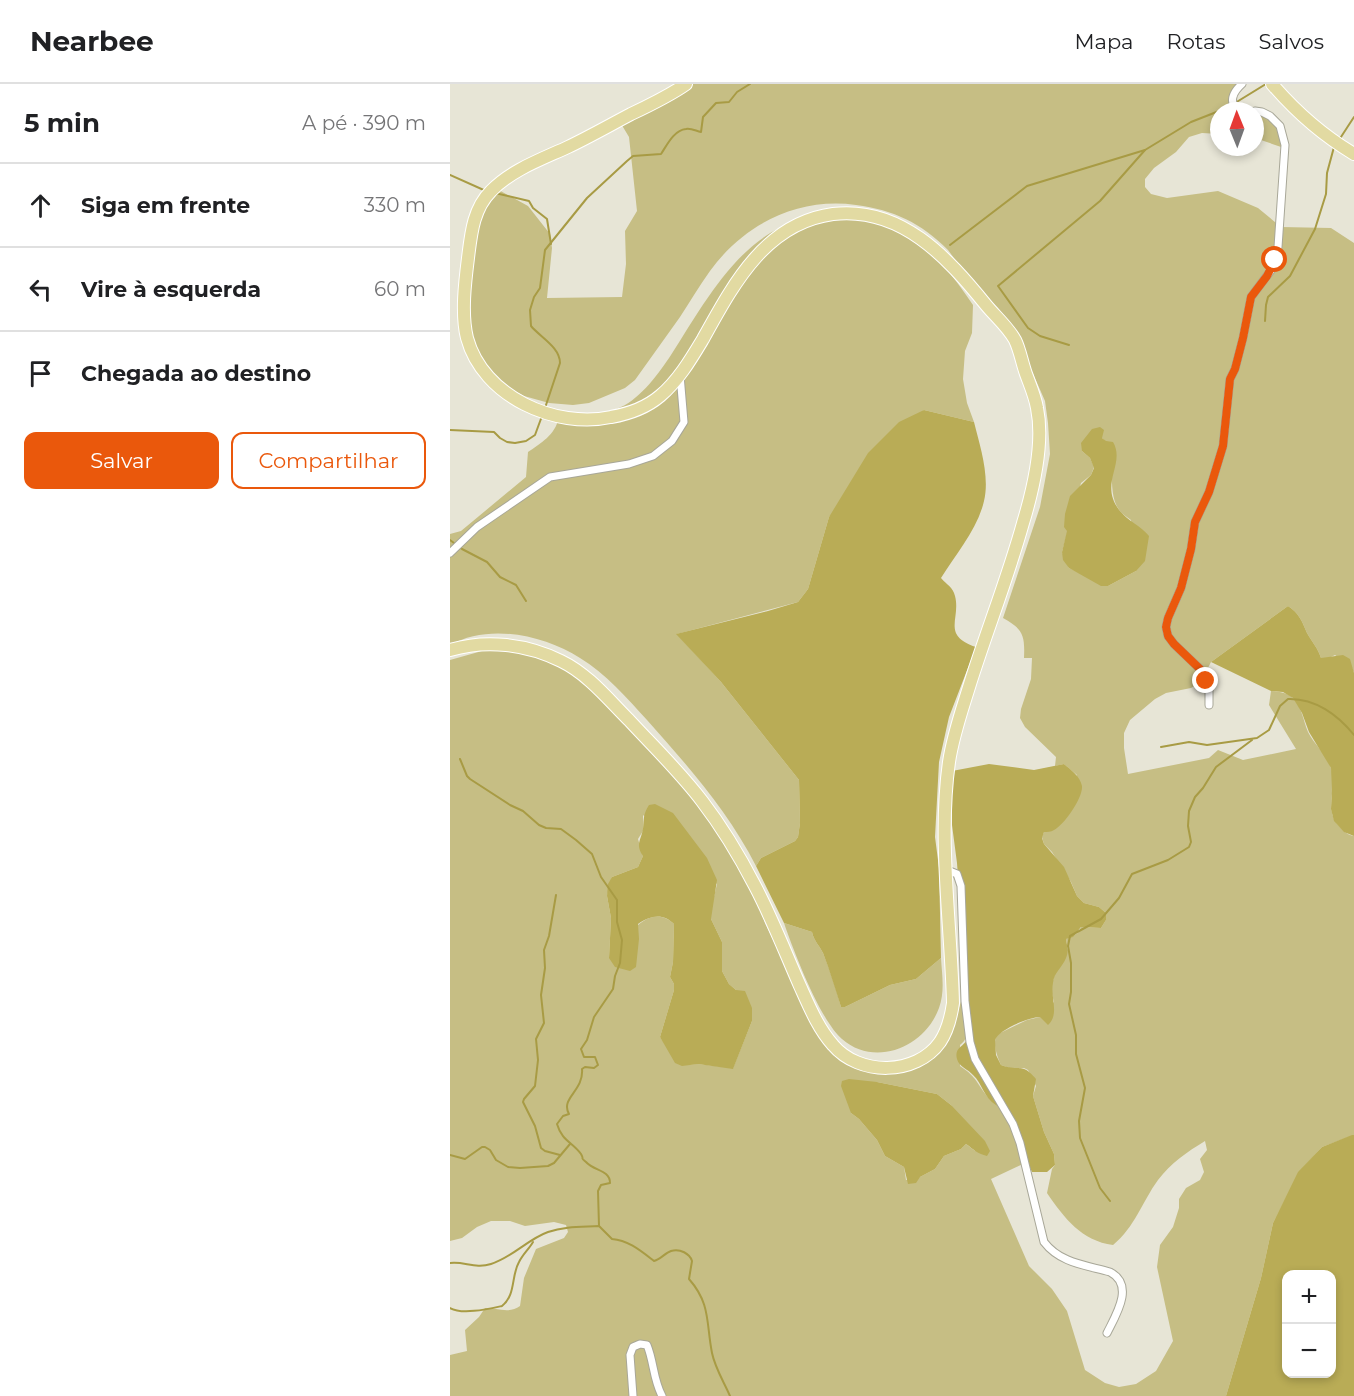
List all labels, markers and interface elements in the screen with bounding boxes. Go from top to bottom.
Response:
text: Nearbee [30,24,154,58]
text: Mapa [1074,29,1133,54]
text: Rotas [1166,29,1226,54]
text: Salvos [1259,29,1324,54]
north arrow [1210,102,1264,156]
text: 5 min [24,107,100,139]
text: A pé · 390 m [302,111,426,135]
icon: ahead [24,189,57,222]
text: Siga em frente [81,192,250,219]
text: 330 m [364,193,426,217]
route start [1261,246,1287,272]
icon: left [24,273,57,306]
text: Vire à esquerda [81,276,261,303]
text: 60 m [374,277,426,301]
icon: arrive [24,357,57,390]
text: Chegada ao destino [81,360,311,387]
button: Salvar [24,432,219,489]
button: Compartilhar [231,432,426,489]
route end [1192,667,1218,693]
map controls [1282,1270,1336,1378]
button: + [1282,1270,1336,1324]
button: − [1282,1324,1336,1378]

